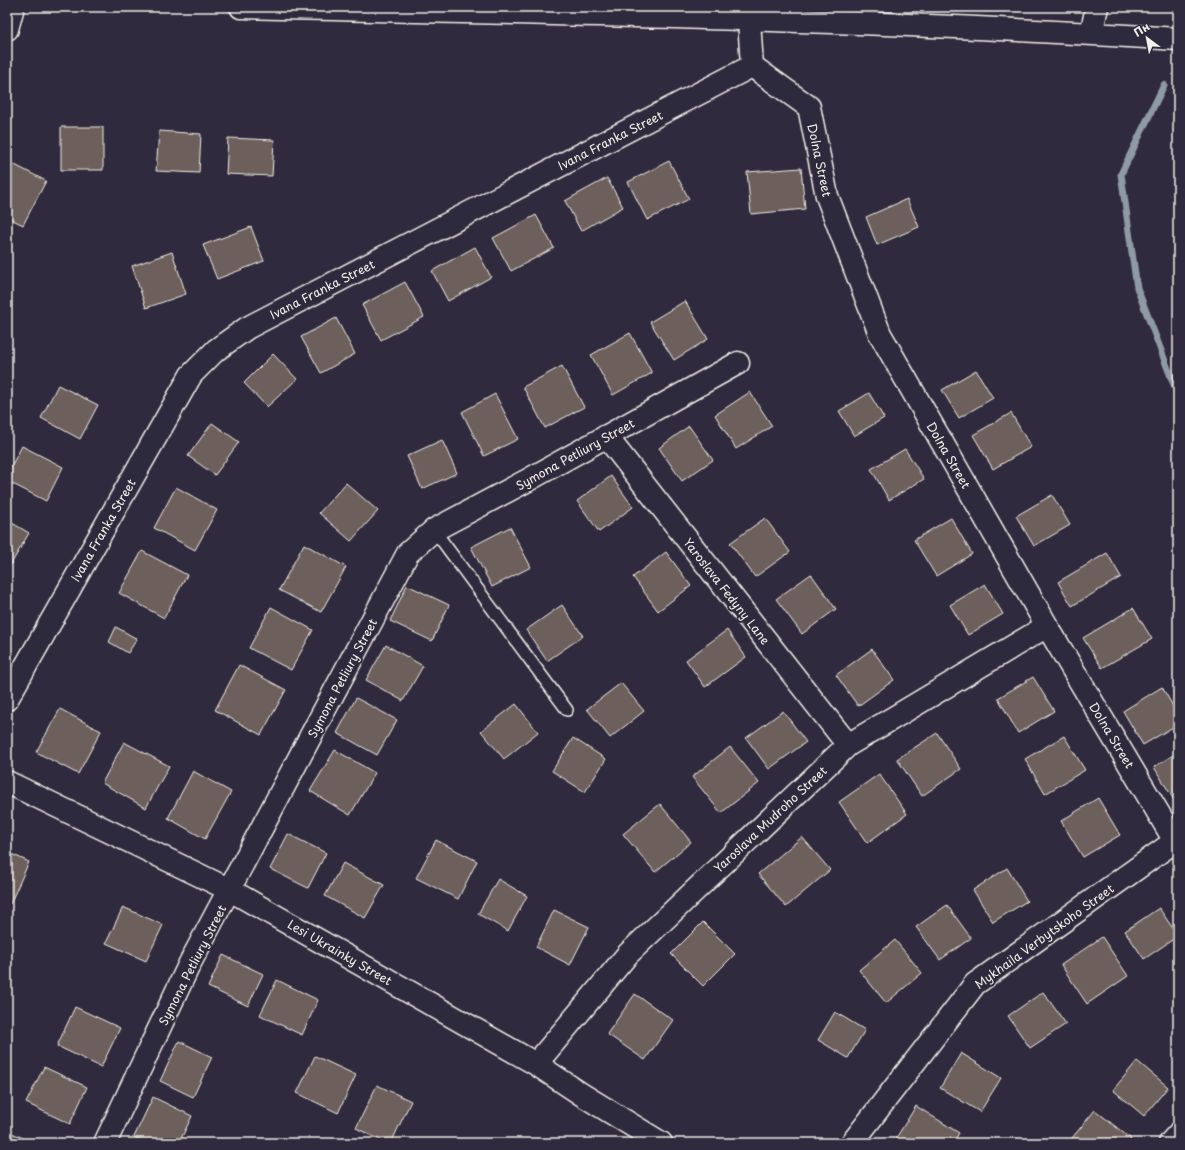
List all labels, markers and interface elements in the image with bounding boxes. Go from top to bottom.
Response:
north arrow [1127,18,1167,58]
text: Пн [1130,18,1153,41]
street label: Ivana Franka Street [554,106,666,174]
street label: Dolna Street [803,122,837,198]
street label: Ivana Franka Street [266,255,378,323]
street label: Symona Petliury Street [512,414,638,494]
street label: Dolna Street [923,418,975,492]
street label: Ivana Franka Street [66,475,140,585]
street label: Yaroslava Fedyny Lane [680,534,774,648]
street label: Symona Petliury Street [303,615,381,741]
street label: Dolna Street [1085,698,1139,772]
street label: Yaroslava Mudroho Street [709,762,831,876]
street label: Mykhaila Verbytskoho Street [971,879,1117,993]
street label: Symona Petliury Street [154,902,230,1028]
street label: Lesi Ukrainky Street [285,915,396,989]

